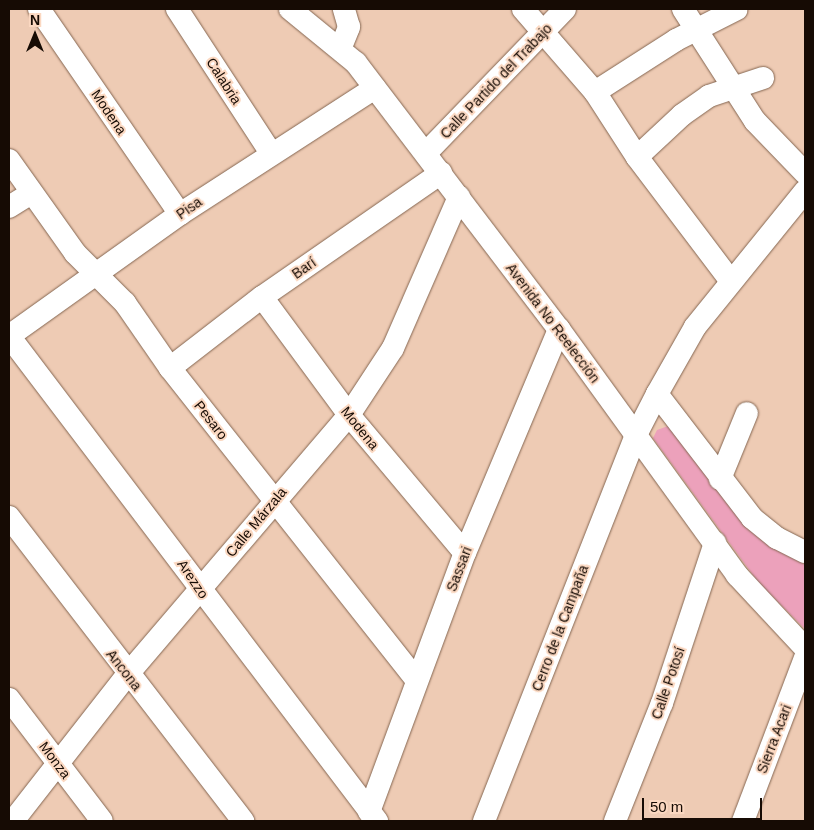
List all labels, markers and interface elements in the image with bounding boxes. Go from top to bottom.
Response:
north arrow [10,10,60,60]
text: N [30,12,40,28]
street label: Calle Partido del Trabajo [437,20,555,142]
street label: Calabria [203,55,245,107]
street label: Modena [88,86,130,138]
street label: Pisa [173,193,205,223]
street label: Barí [289,254,319,282]
street label: Avenida No Reelección [503,260,603,386]
street label: Pesaro [191,397,231,443]
street label: Modena [338,403,382,453]
street label: Calle Márzala [222,484,290,560]
street label: Sassari [443,544,475,594]
street label: Arezzo [174,556,212,602]
street label: Cerro de la Campaña [528,563,592,693]
street label: Calle Potosí [648,645,688,721]
street label: Ancona [103,646,145,694]
street label: Sierra Acari [753,702,795,776]
street label: Monza [36,738,74,782]
scale bar [644,788,764,820]
text: 50 m [650,798,683,815]

